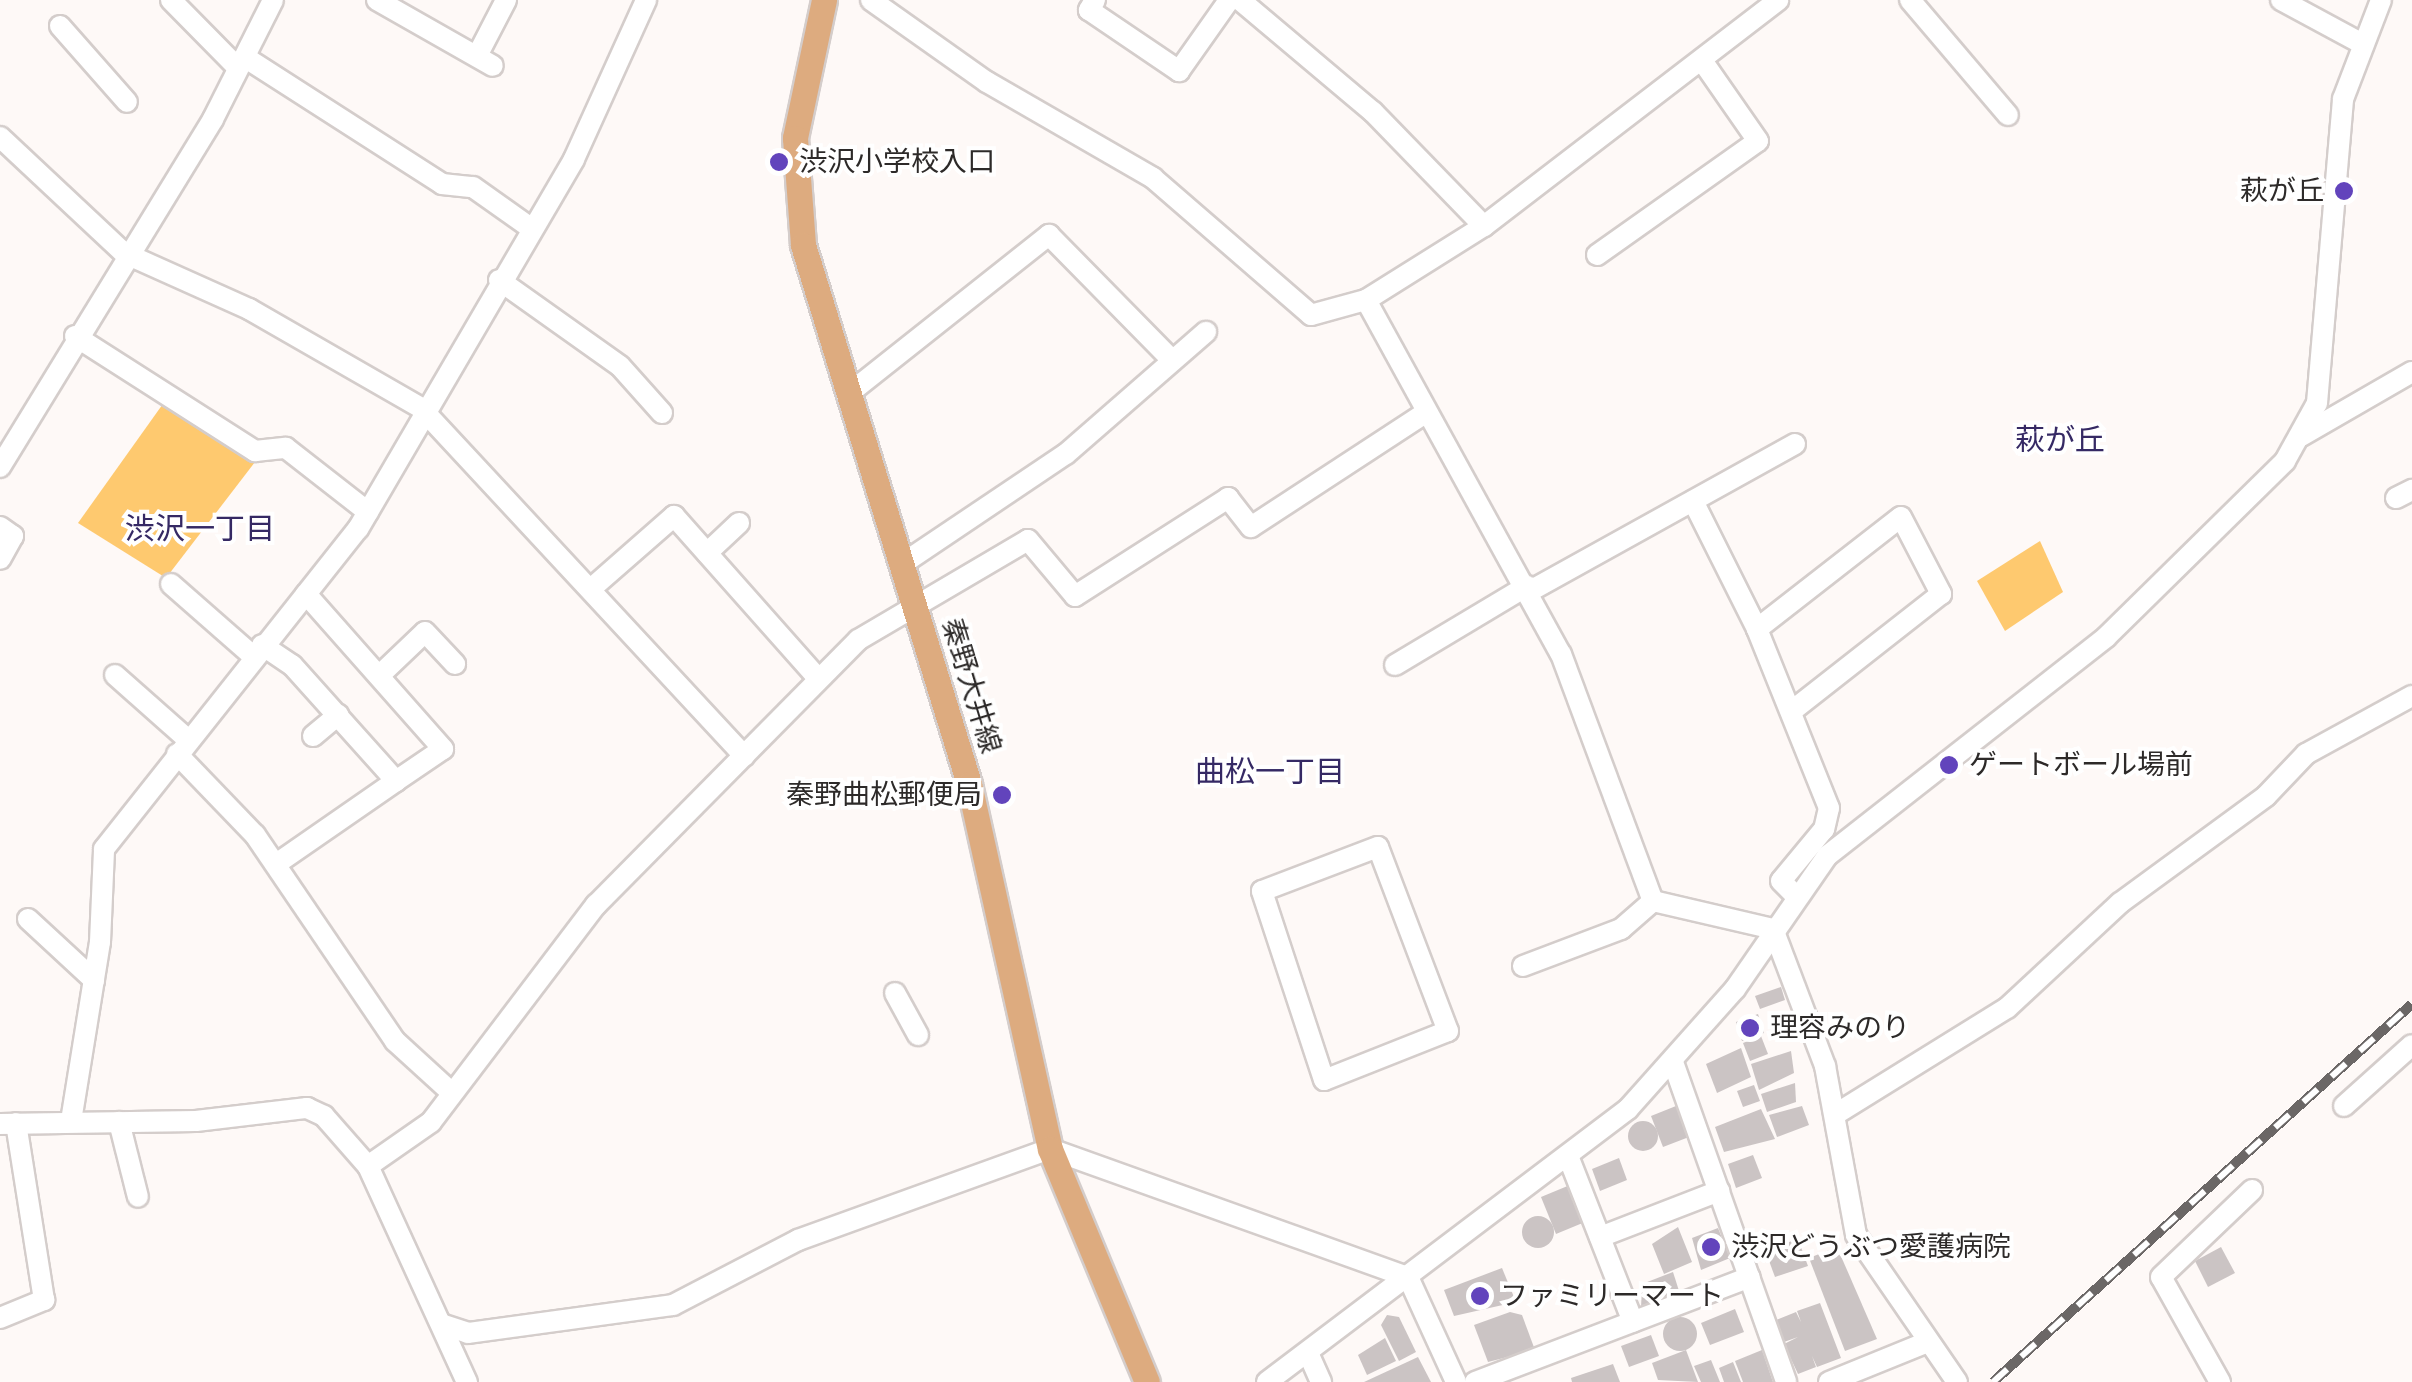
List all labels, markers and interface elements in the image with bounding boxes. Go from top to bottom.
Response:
place label: 渋沢小学校入口 [799,145,995,179]
marker: 渋沢小学校入口 [768,151,790,173]
place label: 萩が丘 [2240,174,2324,208]
marker: 萩が丘 [2333,180,2355,202]
district label: 萩が丘 [2015,422,2105,458]
district label: 渋沢一丁目 [125,511,275,547]
street label: 秦野大井線 [934,614,1008,758]
place label: ゲートボール場前 [1969,748,2193,782]
district label: 曲松一丁目 [1195,754,1345,790]
marker: ゲートボール場前 [1938,754,1960,776]
place label: 秦野曲松郵便局 [786,778,982,812]
marker: 秦野曲松郵便局 [991,784,1013,806]
place label: 理容みのり [1770,1011,1910,1045]
marker: 理容みのり [1739,1017,1761,1039]
place label: 渋沢どうぶつ愛護病院 [1731,1230,2011,1264]
marker: 渋沢どうぶつ愛護病院 [1700,1236,1722,1258]
place label: ファミリーマート [1500,1279,1724,1313]
marker: ファミリーマート [1469,1285,1491,1307]

